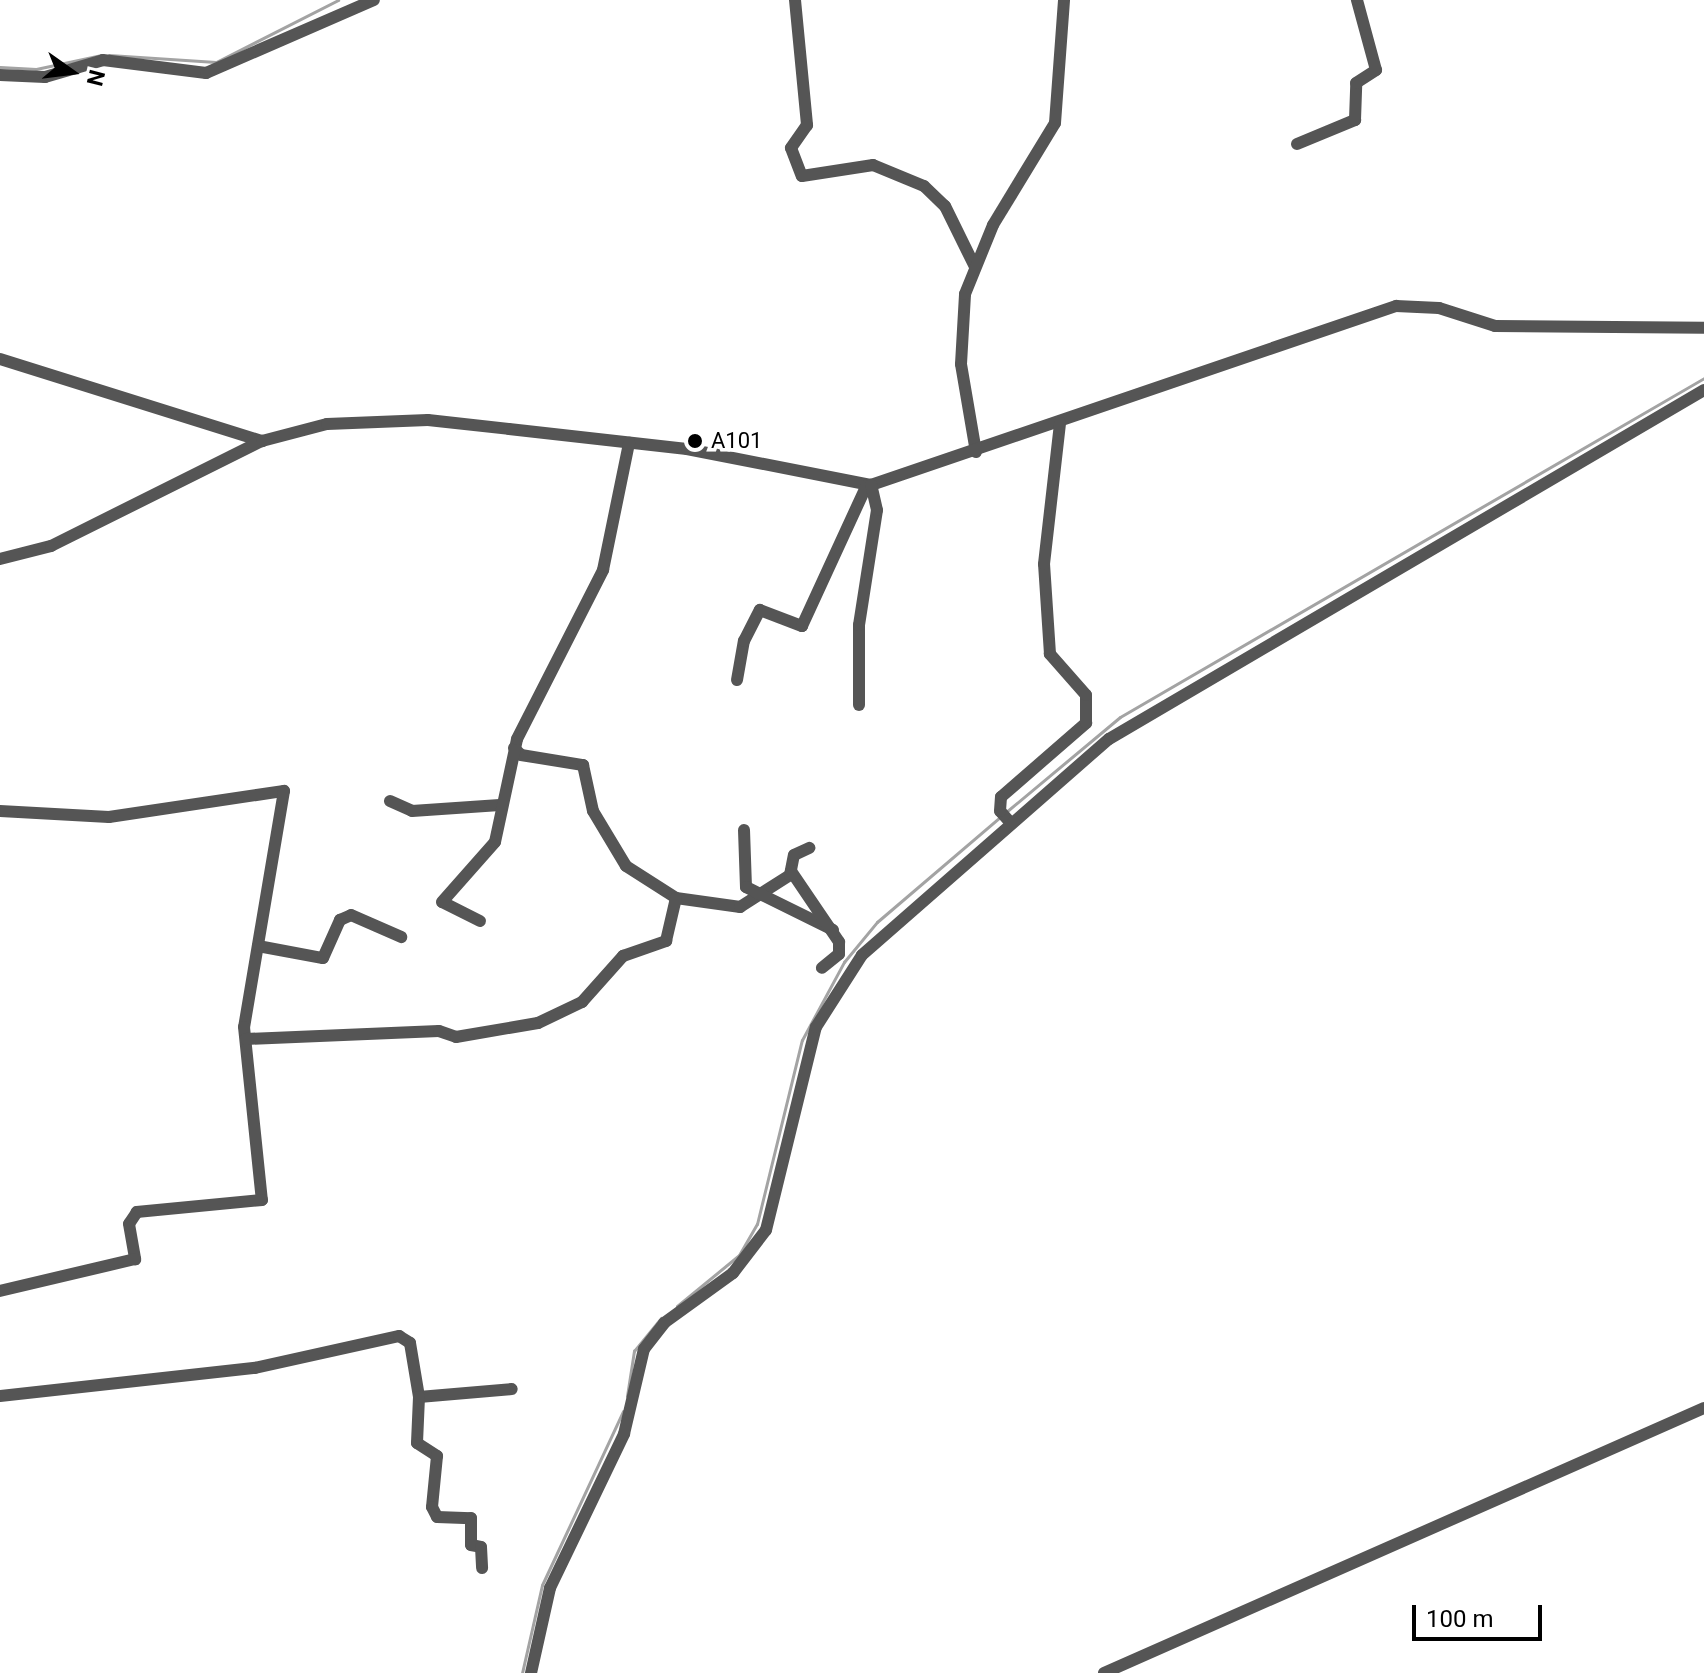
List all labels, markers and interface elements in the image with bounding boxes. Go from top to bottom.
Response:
north arrow [32,32,112,112]
text: N [82,67,110,88]
place label: A101 [711,428,762,454]
marker: A101 [686,432,704,450]
scale bar [1416,1589,1546,1639]
text: 100 m [1426,1605,1493,1633]

